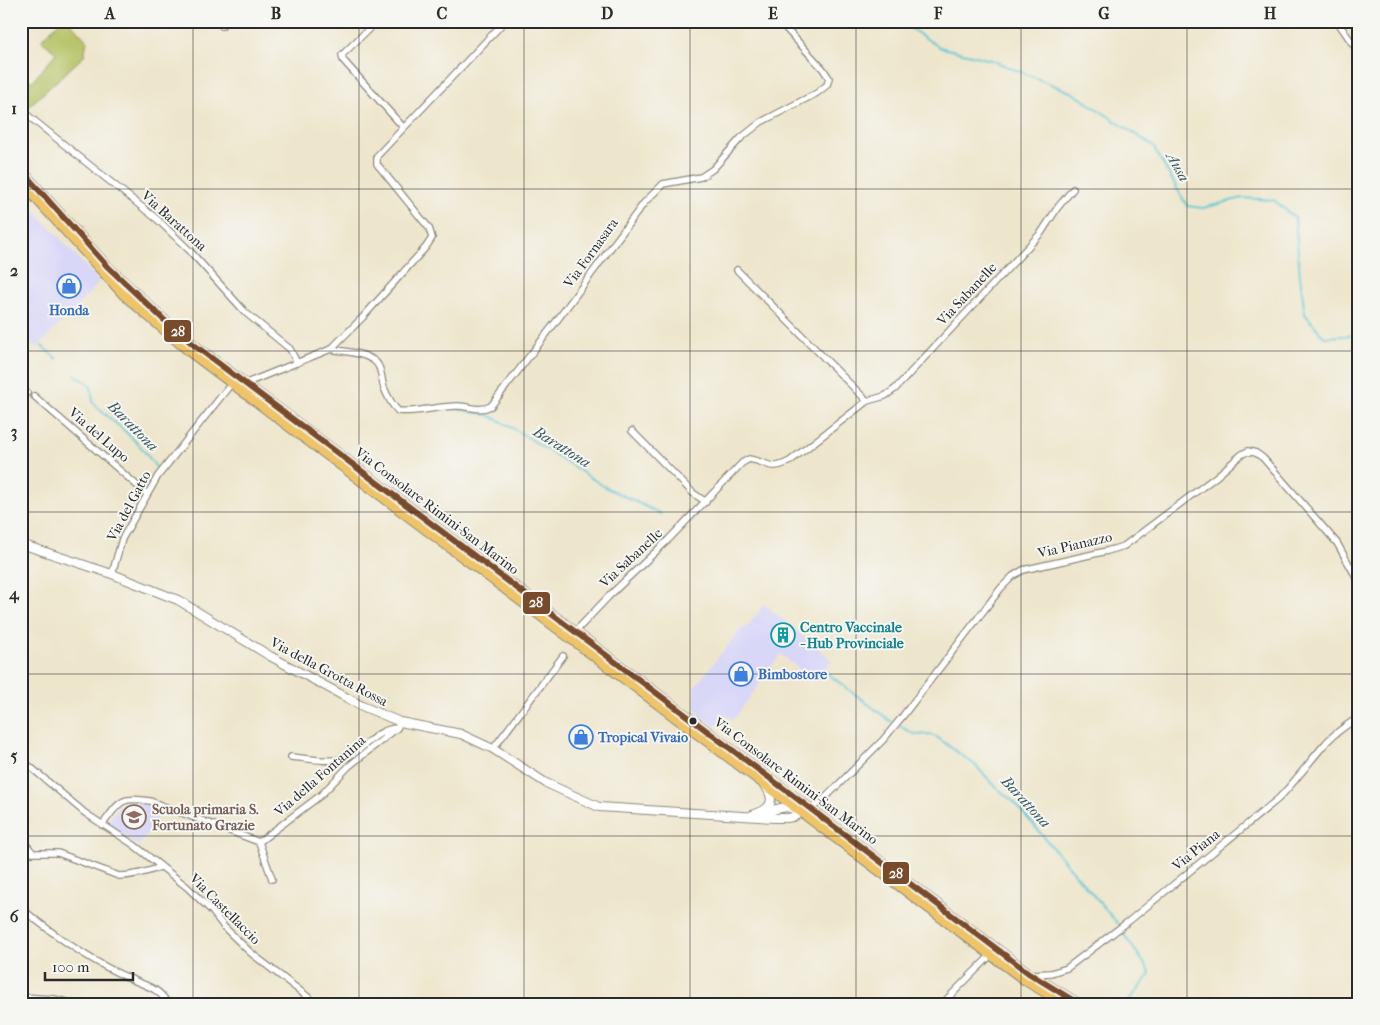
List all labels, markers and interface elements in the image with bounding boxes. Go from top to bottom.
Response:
text: A [104,4,116,23]
text: B [271,4,281,23]
text: C [437,4,448,23]
text: D [601,4,613,23]
text: E [768,4,778,23]
text: F [933,4,943,23]
text: G [1098,4,1110,23]
text: H [1264,4,1277,23]
text: 1 [11,99,17,118]
water label: Ausa [1162,147,1193,185]
street label: Via Barattona [137,186,211,255]
street label: Via Fornasara [560,215,622,292]
street label: Via Sabanelle [933,259,1000,330]
text: 2 [10,261,18,280]
shop icon: Honda [56,273,82,299]
place label: Honda [49,302,90,319]
line badge: 28 [163,319,192,343]
text: 28 [171,323,185,340]
water label: Barattona [103,396,162,455]
street label: Via del Lupo [64,403,133,466]
text: 3 [11,422,17,442]
water label: Barattona [529,422,594,472]
street label: Via Consolare Rimini-San Marino [351,443,522,578]
street label: Via del Gatto [103,468,155,545]
street label: Via Sabanelle [595,525,666,592]
street label: Via Pianazzo [1035,528,1114,562]
text: 4 [8,584,20,604]
line badge: 28 [522,591,551,615]
text: 28 [529,594,543,611]
place label: Centro Vaccinale - Hub Provinciale [800,619,904,652]
building icon: Centro Vaccinale - Hub Provinciale [770,622,796,648]
street label: Via della Grotta Rossa [266,633,391,710]
shop icon: Bimbostore [728,661,754,687]
place label: Bimbostore [758,666,827,683]
street label: Via Consolare Rimini-San Marino [710,713,881,848]
unlabelled marker [688,716,698,726]
shop icon: Tropical Vivaio [568,724,594,750]
place label: Tropical Vivaio [597,729,688,746]
street label: Via della Fontanina [270,731,369,821]
text: 5 [11,746,18,765]
water label: Barattona [997,772,1054,832]
place label: Scuola primaria S. Fortunato Grazie [151,801,259,834]
school or university icon: Scuola primaria S. Fortunato Grazie [121,804,147,830]
street label: Via Piana [1168,825,1224,875]
line badge: 28 [882,861,910,885]
text: 28 [889,865,903,882]
street label: Via Castellaccio [185,869,264,948]
text: 6 [10,907,19,926]
scale bar [45,950,132,982]
text: 100 m [52,958,90,976]

